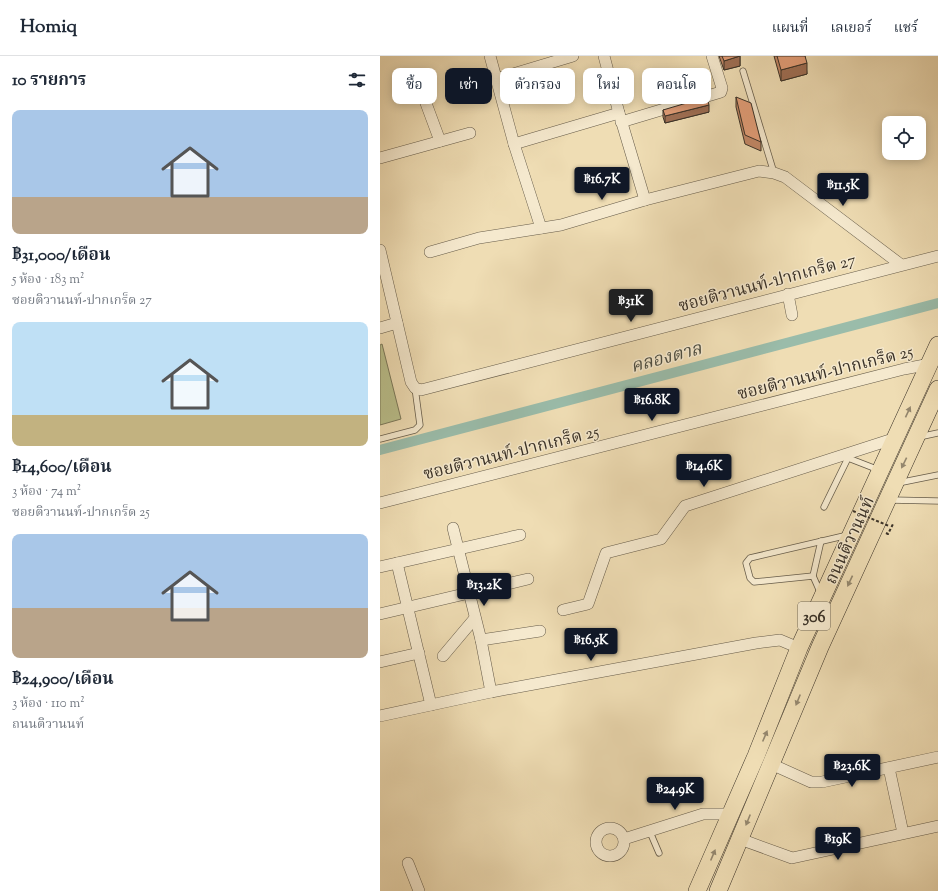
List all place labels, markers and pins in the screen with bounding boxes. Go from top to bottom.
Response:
pin: ฿16.7K [569,167,635,201]
pin: ฿11.5K [810,173,876,207]
pin: ฿31K [607,289,655,323]
pin: ฿16.8K [619,388,685,422]
pin: ฿14.6K [671,454,737,488]
pin: ฿13.2K [451,573,517,607]
pin: ฿16.5K [558,628,624,662]
pin: ฿23.6K [819,754,885,788]
pin: ฿24.9K [642,777,708,811]
pin: ฿19K [814,827,862,861]

